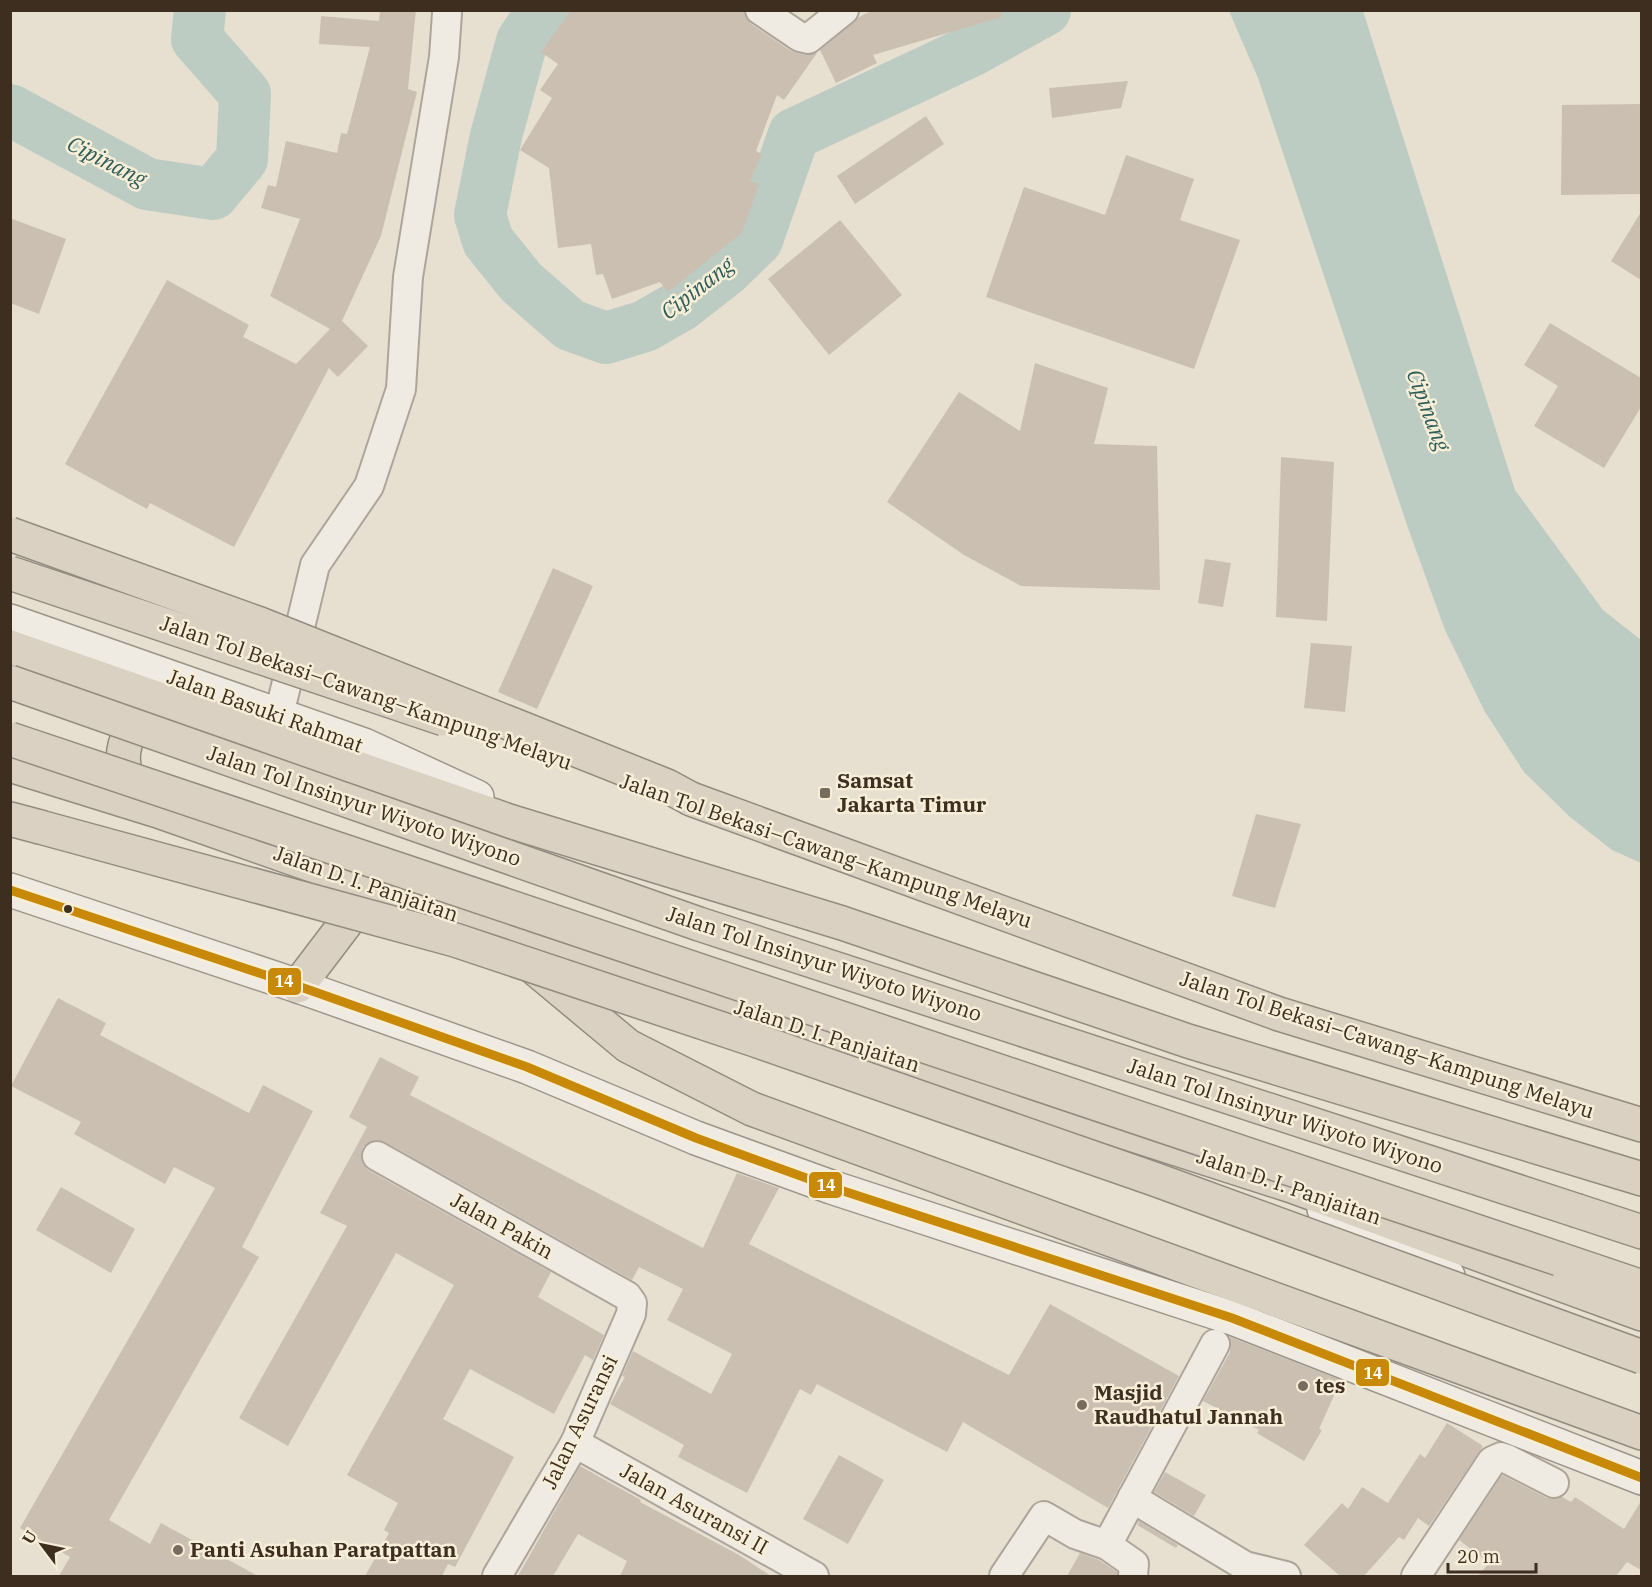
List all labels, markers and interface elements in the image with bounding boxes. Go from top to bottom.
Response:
water label: Cipinang [63,128,152,193]
water label: Cipinang [654,250,740,325]
water label: Cipinang [1401,365,1459,455]
street label: Jalan Tol Bekasi–Cawang–Kampung Melayu [157,608,576,776]
street label: Jalan Basuki Rahmat [163,662,367,759]
street label: Jalan Tol Insinyur Wiyoto Wiyono [204,738,525,872]
street label: Jalan Tol Bekasi–Cawang–Kampung Melayu [617,766,1036,934]
place label: Samsat Jakarta Timur [837,766,987,818]
marker: Samsat Jakarta Timur [818,786,832,800]
street label: Jalan D. I. Panjaitan [270,838,462,928]
street label: Jalan Tol Insinyur Wiyoto Wiyono [663,899,986,1027]
unlabelled marker [62,903,74,915]
street label: Jalan Tol Bekasi–Cawang–Kampung Melayu [1177,964,1598,1124]
line badge: 14 [267,967,302,996]
text: 14 [274,971,294,991]
street label: Jalan D. I. Panjaitan [731,992,924,1078]
street label: Jalan Tol Insinyur Wiyoto Wiyono [1124,1051,1447,1179]
street label: Jalan D. I. Panjaitan [1193,1141,1385,1231]
line badge: 14 [808,1171,843,1199]
text: 14 [816,1175,836,1195]
street label: Jalan Pakin [446,1185,559,1265]
street label: Jalan Asuransi [535,1350,624,1493]
line badge: 14 [1355,1358,1390,1387]
text: 14 [1363,1363,1383,1383]
place label: tes [1315,1371,1345,1399]
place label: Masjid Raudhatul Jannah [1094,1378,1284,1430]
marker: tes [1296,1379,1310,1393]
marker: Masjid Raudhatul Jannah [1075,1398,1089,1412]
street label: Jalan Asuransi II [615,1456,773,1560]
north arrow [12,1515,72,1575]
text: U [18,1527,41,1548]
place label: Panti Asuhan Paratpattan [190,1535,457,1563]
scale bar [1448,1536,1536,1574]
marker: Panti Asuhan Paratpattan [171,1543,185,1557]
text: 20 m [1457,1545,1500,1568]

